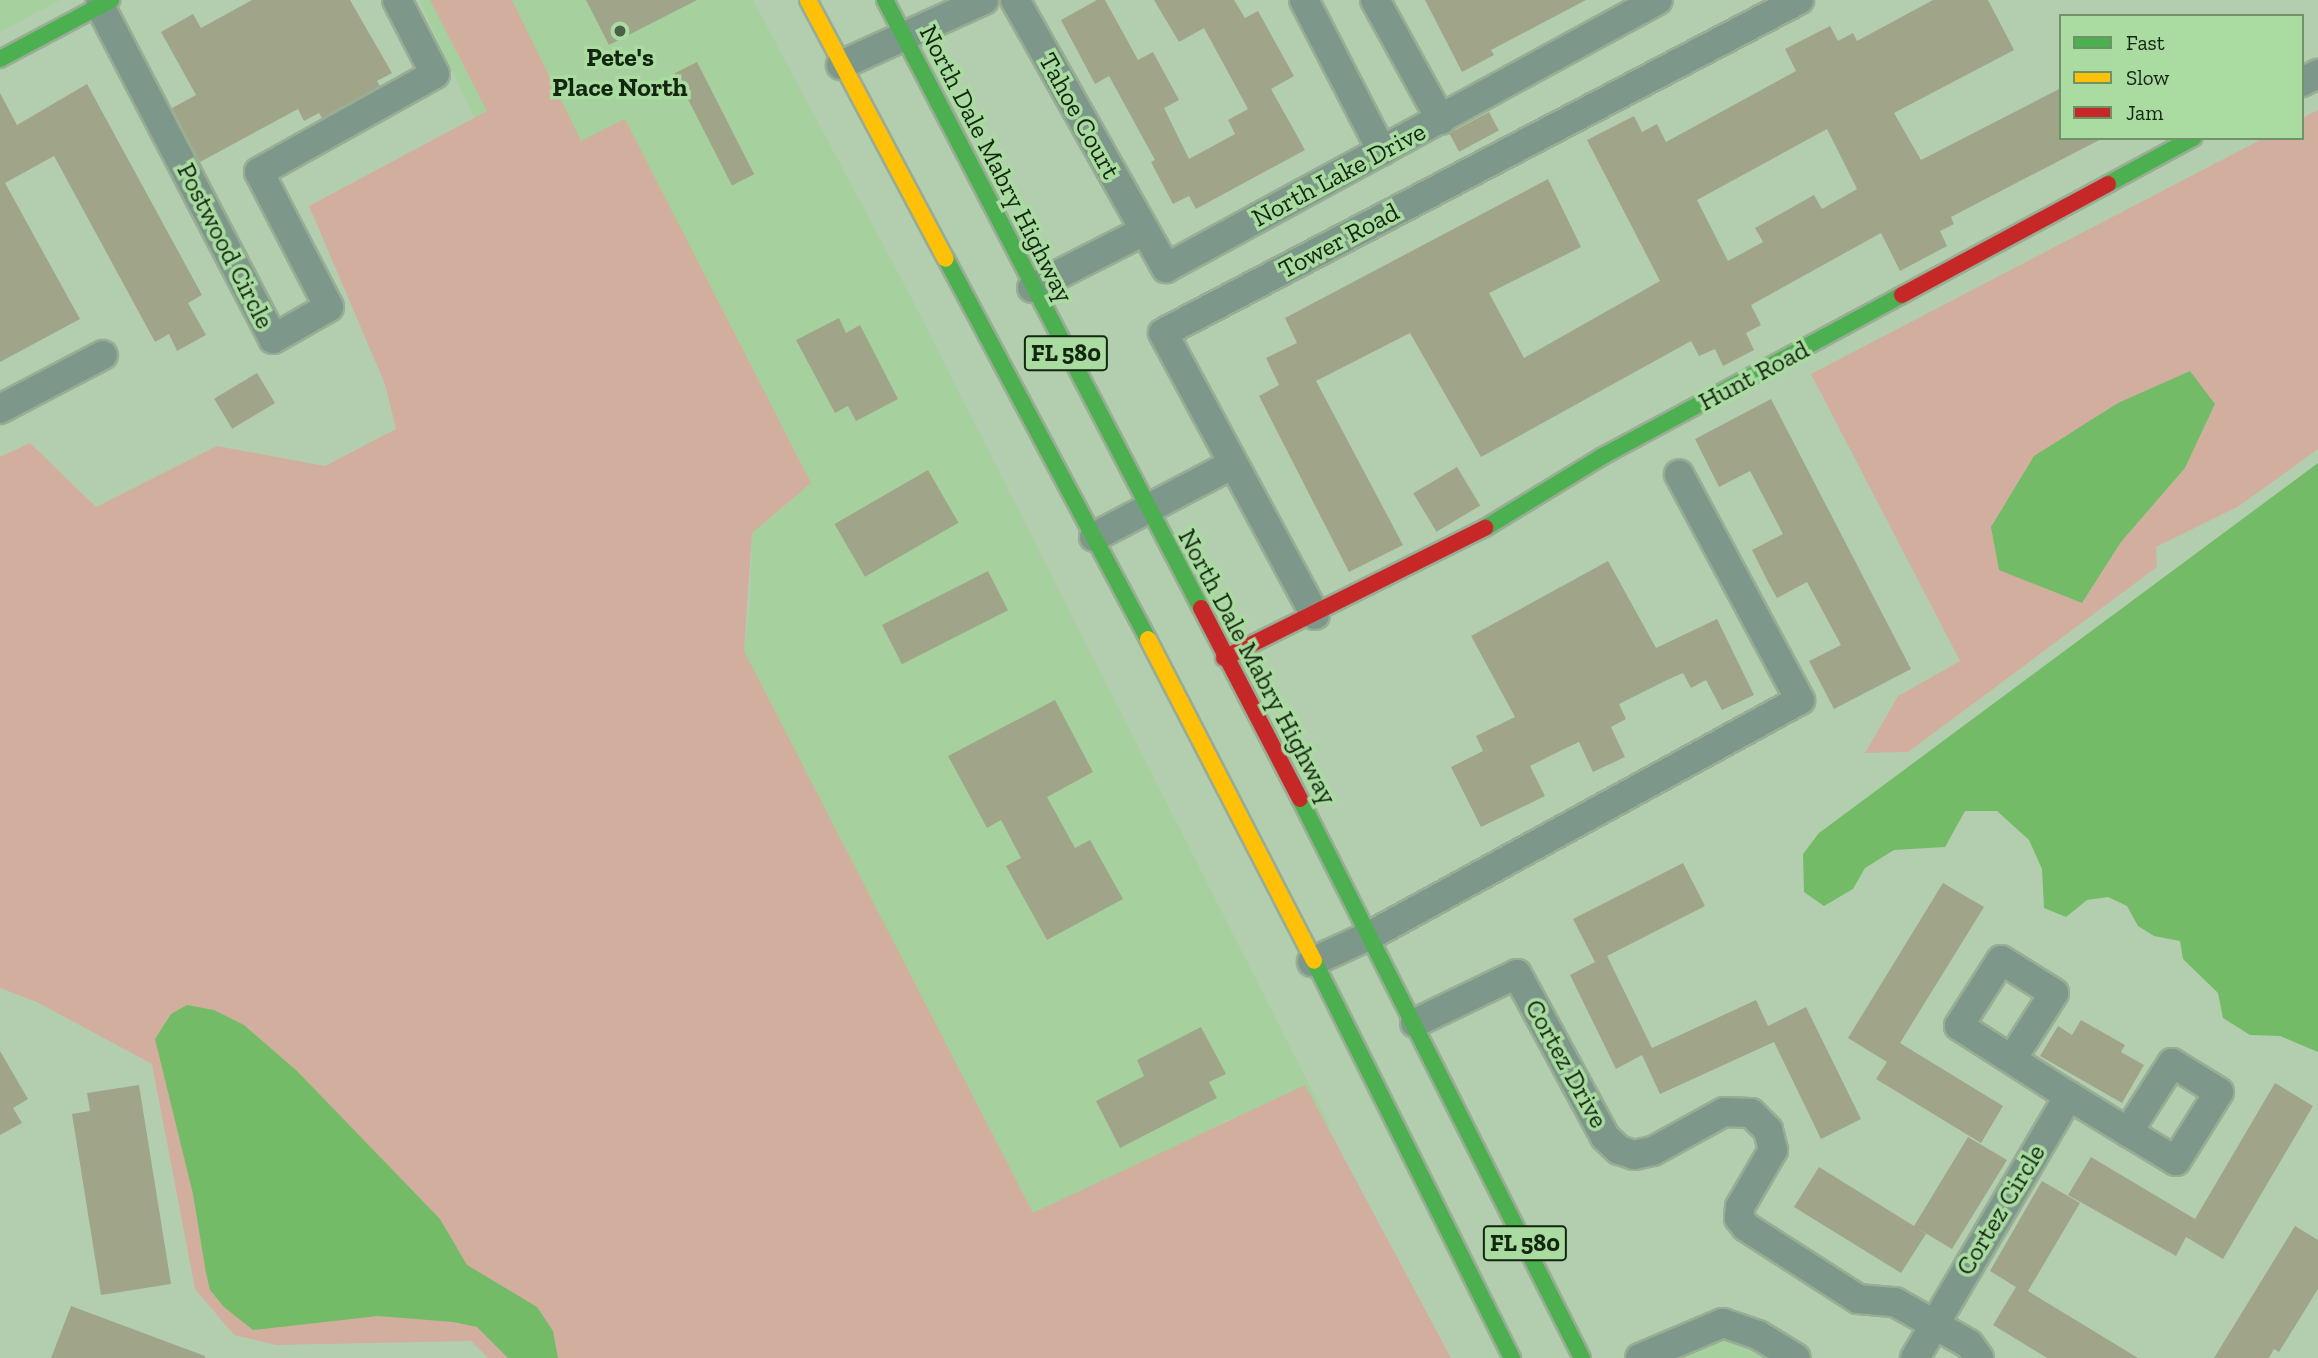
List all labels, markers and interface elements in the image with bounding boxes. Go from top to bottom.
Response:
legend [2059,14,2304,140]
street label: North Dale Mabry Highway [912,20,1080,308]
marker: Pete's Place North [612,23,628,39]
text: Fast [2126,30,2165,55]
place label: Pete's Place North [552,42,688,104]
street label: Tahoe Court [1032,48,1126,184]
text: Slow [2126,65,2169,90]
text: Jam [2126,100,2163,125]
street label: North Lake Drive [1247,116,1431,234]
street label: Postwood Circle [170,158,280,334]
street label: Tower Road [1273,196,1405,286]
road number: FL 580 [1022,332,1110,374]
street label: Hunt Road [1694,334,1814,418]
street label: North Dale Mabry Highway [1171,524,1343,810]
street label: Cortez Drive [1518,994,1614,1134]
street label: Cortez Circle [1950,1139,2052,1281]
road number: FL 580 [1481,1223,1569,1264]

